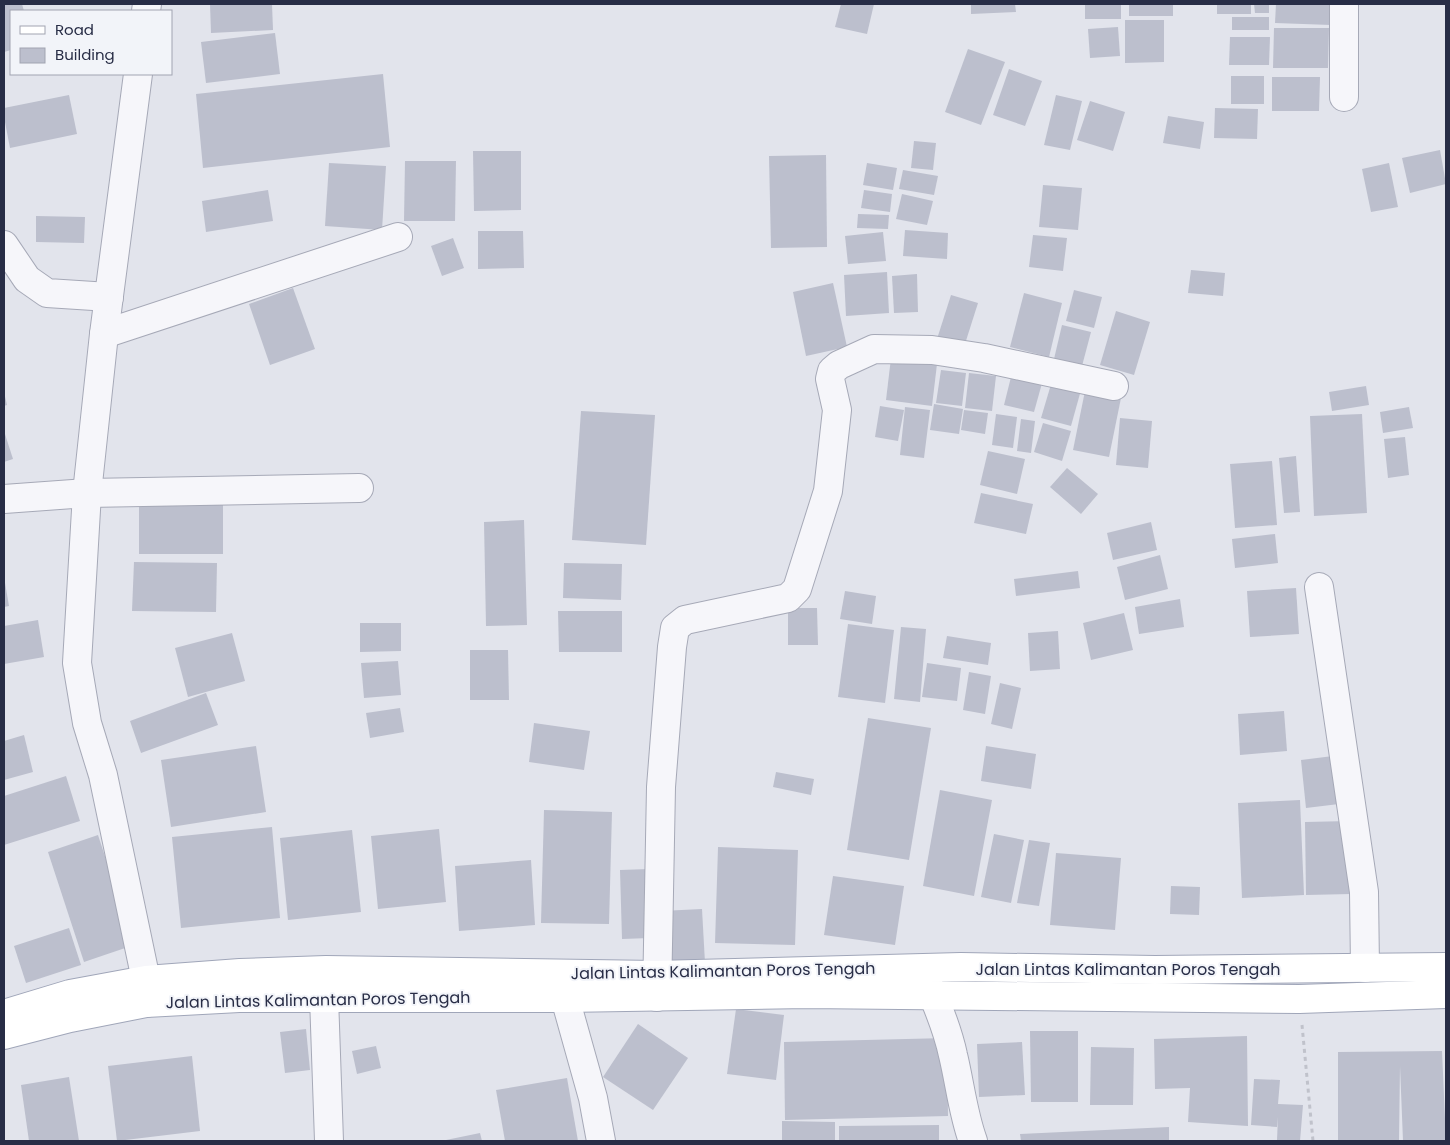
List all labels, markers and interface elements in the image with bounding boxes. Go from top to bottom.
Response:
legend [10,10,172,75]
text: Road [55,19,94,40]
text: Building [55,44,115,65]
street label: Jalan Lintas Kalimantan Poros Tengah [570,957,876,985]
street label: Jalan Lintas Kalimantan Poros Tengah [976,958,1280,981]
street label: Jalan Lintas Kalimantan Poros Tengah [165,986,471,1014]

